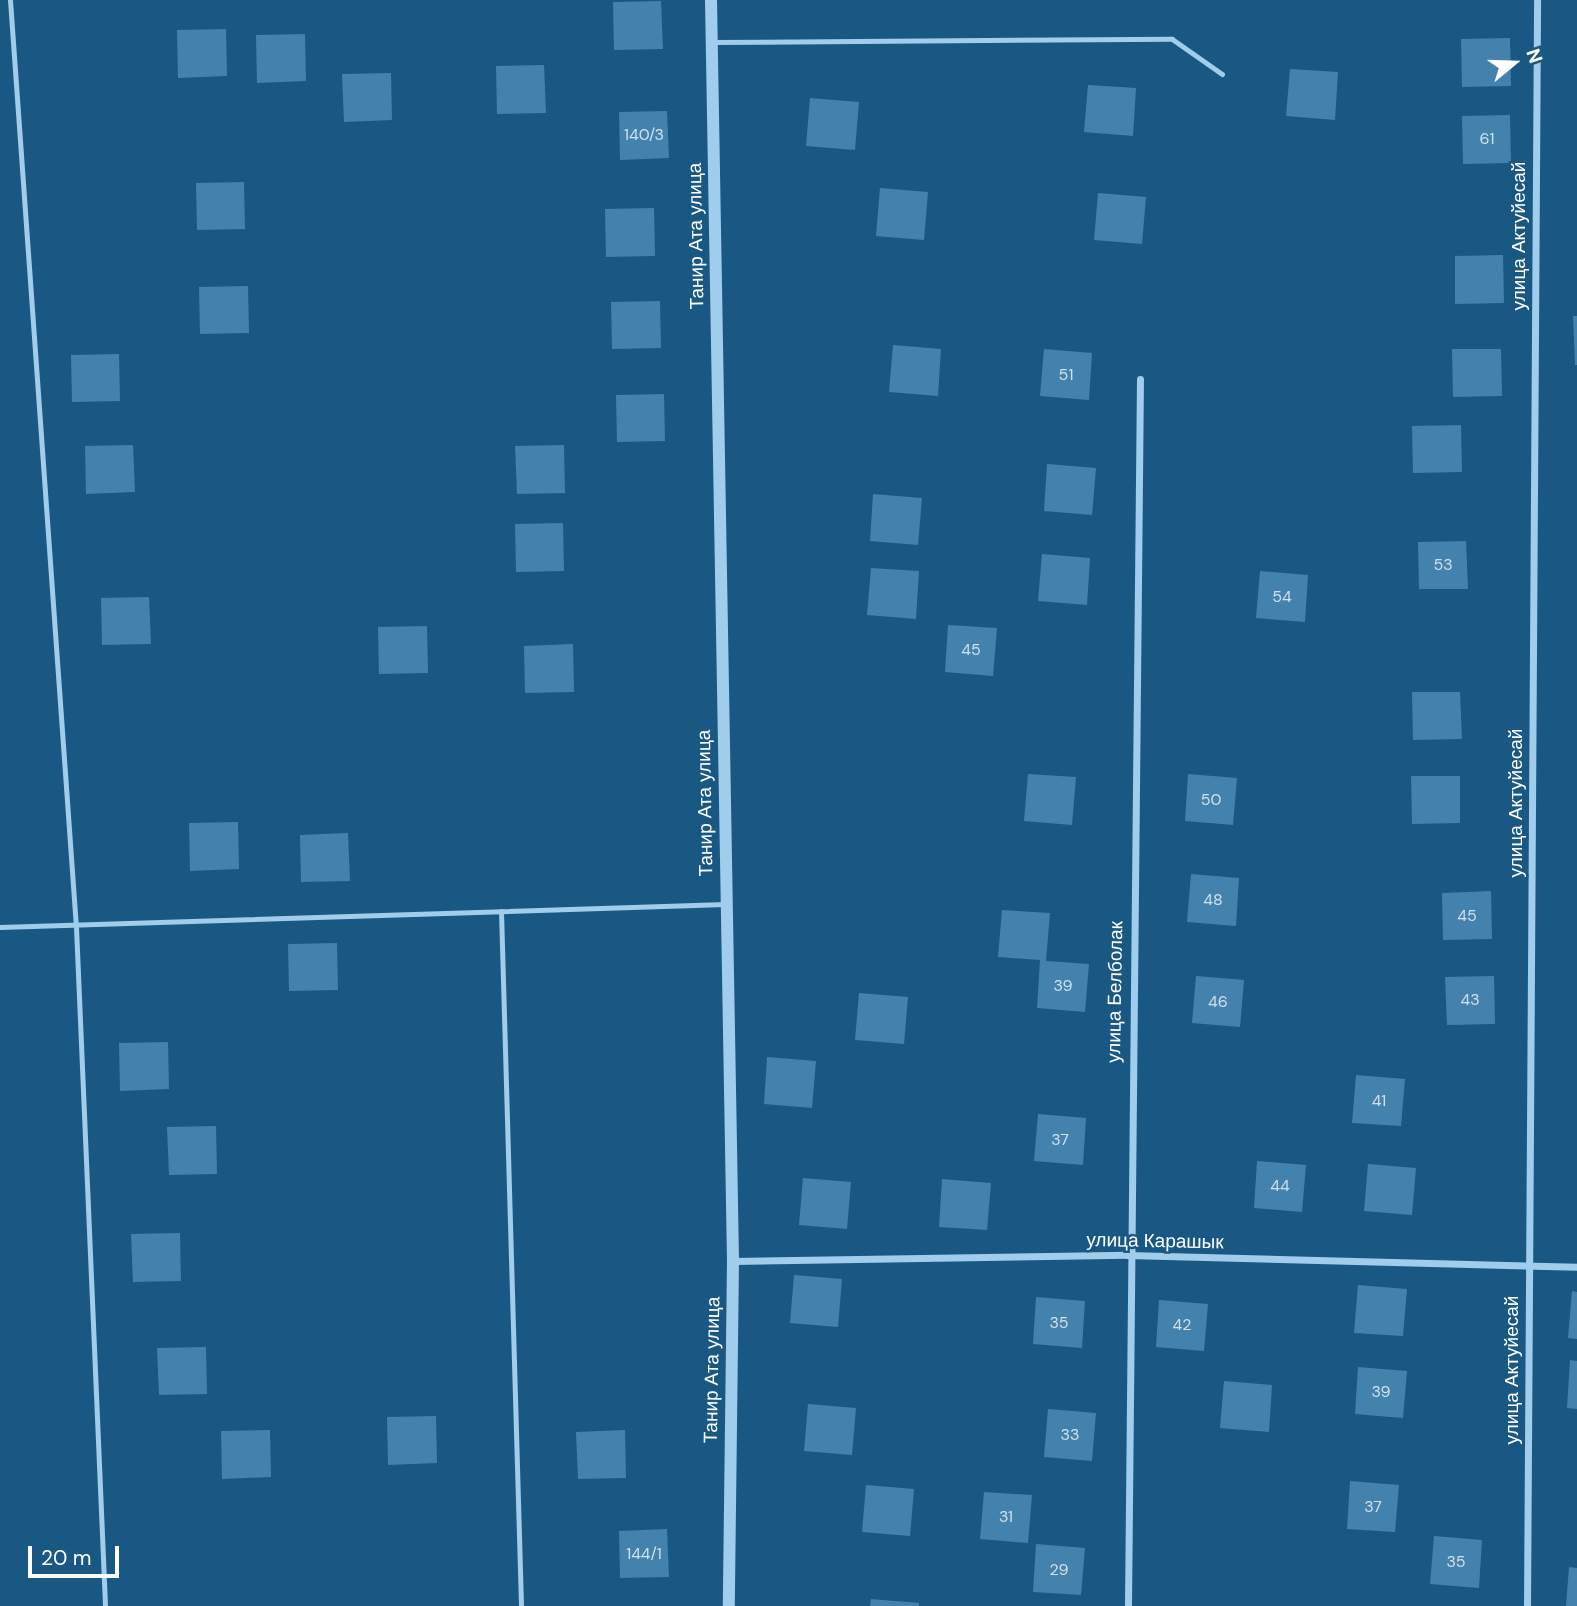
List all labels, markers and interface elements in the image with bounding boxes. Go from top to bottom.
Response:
north arrow [1479,28,1549,98]
text: N [1520,45,1548,67]
house number: 140/3 [624,125,664,145]
house number: 61 [1479,129,1495,149]
street label: Танир Ата улица [683,162,709,310]
street label: улица Актуйесай [1508,162,1530,310]
house number: 51 [1059,365,1073,385]
house number: 53 [1433,555,1453,575]
house number: 54 [1272,587,1292,607]
house number: 45 [961,640,981,660]
street label: Танир Ата улица [692,729,718,877]
street label: улица Актуйесай [1505,729,1527,877]
house number: 50 [1201,790,1221,810]
house number: 48 [1203,890,1223,910]
house number: 45 [1457,906,1477,926]
street label: улица Белболак [1102,921,1128,1063]
house number: 39 [1053,976,1073,996]
house number: 43 [1460,990,1480,1010]
house number: 46 [1208,992,1228,1012]
house number: 41 [1372,1091,1386,1111]
house number: 37 [1051,1130,1069,1150]
house number: 44 [1270,1176,1290,1196]
street label: улица Карашык [1086,1228,1224,1254]
street label: Танир Ата улица [699,1296,725,1444]
street label: улица Актуйесай [1501,1296,1523,1444]
house number: 35 [1049,1313,1069,1333]
house number: 42 [1173,1315,1191,1335]
house number: 39 [1371,1382,1391,1402]
house number: 33 [1061,1425,1079,1445]
house number: 37 [1364,1497,1382,1517]
house number: 31 [999,1507,1013,1527]
scale bar [32,1532,122,1576]
text: 20 m [41,1544,92,1572]
house number: 144/1 [626,1544,662,1564]
house number: 35 [1446,1552,1466,1572]
house number: 29 [1049,1560,1069,1580]

